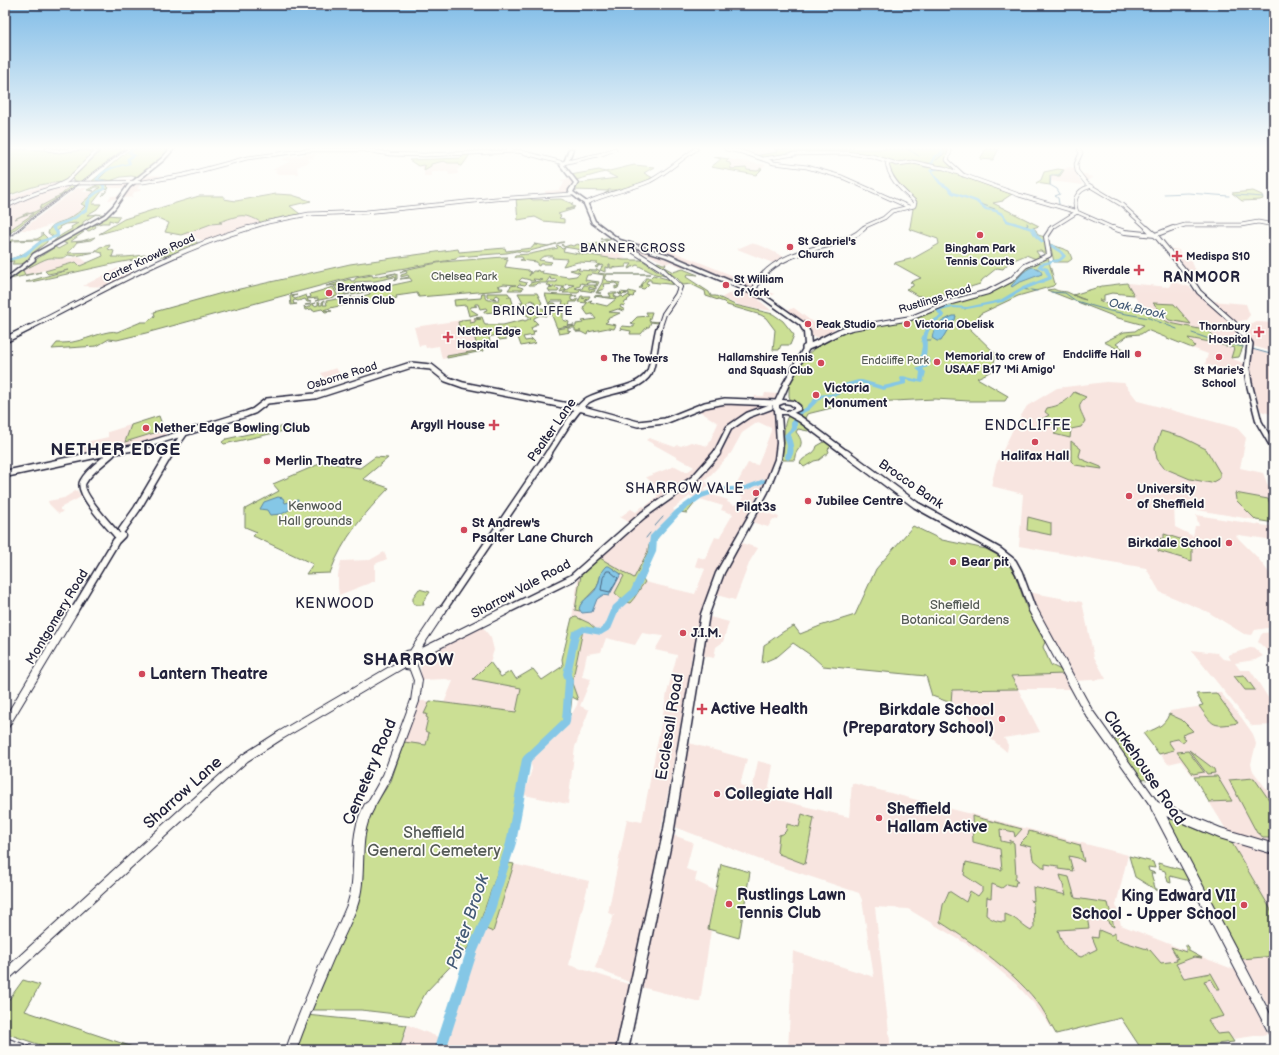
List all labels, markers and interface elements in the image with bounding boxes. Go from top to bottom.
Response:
marker: Bingham Park Tennis Courts [975,230,985,240]
street label: Carter Knowle Road [101,231,197,285]
place label: St Gabriel's Church [798,235,856,261]
district label: BANNER CROSS [580,241,686,256]
marker: St Gabriel's Church [785,242,795,252]
place label: Bingham Park Tennis Courts [945,242,1015,268]
marker: Medispa S10 [1171,250,1183,262]
place label: Medispa S10 [1186,250,1250,263]
place label: Riverdale [1082,264,1130,277]
marker: Riverdale [1133,264,1145,276]
district label: RANMOOR [1163,269,1241,286]
park label: Chelsea Park [431,270,498,283]
place label: St William of York [734,273,784,299]
marker: St William of York [721,280,731,290]
place label: Brentwood Tennis Club [337,281,395,307]
street label: Rustlings Road [897,282,973,316]
marker: Brentwood Tennis Club [324,288,334,298]
water label: Oak Brook [1107,295,1168,323]
district label: BRINCLIFFE [493,304,573,319]
place label: Peak Studio [816,318,876,331]
place label: Victoria Obelisk [915,318,994,331]
marker: Peak Studio [803,319,813,329]
marker: Victoria Obelisk [902,319,912,329]
place label: Thornbury Hospital [1199,320,1250,346]
place label: Nether Edge Hospital [457,325,521,351]
marker: Thornbury Hospital [1253,326,1265,338]
marker: Nether Edge Hospital [442,331,454,343]
place label: Endcliffe Hall [1063,348,1130,361]
marker: Endcliffe Hall [1133,349,1143,359]
place label: Memorial to crew of USAAF B17 'Mi Amigo' [945,350,1056,376]
place label: Hallamshire Tennis and Squash Club [718,351,814,377]
place label: The Towers [612,352,669,365]
marker: St Marie's School [1214,352,1224,362]
marker: The Towers [599,353,609,363]
park label: Endcliffe Park [861,354,929,367]
marker: Memorial to crew of USAAF B17 'Mi Amigo' [932,357,942,367]
marker: Hallamshire Tennis and Squash Club [816,358,826,368]
street label: Osborne Road [305,359,379,393]
place label: St Marie's School [1194,364,1245,390]
place label: Victoria Monument [824,380,888,411]
marker: Victoria Monument [811,390,821,400]
street label: Psalter Lane [524,395,580,465]
place label: Argyll House [410,417,486,433]
district label: ENDCLIFFE [984,417,1072,434]
marker: Argyll House [488,419,500,431]
place label: Nether Edge Bowling Club [154,420,310,436]
marker: Nether Edge Bowling Club [141,423,151,433]
marker: Halifax Hall [1030,437,1040,447]
district label: NETHER EDGE [51,440,181,460]
place label: Halifax Hall [1001,448,1069,464]
place label: Merlin Theatre [275,453,363,469]
marker: Merlin Theatre [262,456,272,466]
street label: Brocco Bank [876,456,947,513]
district label: SHARROW VALE [626,480,744,497]
place label: University of Sheffield [1137,481,1204,512]
marker: Pilat3s [751,488,761,498]
marker: University of Sheffield [1124,491,1134,501]
place label: Jubilee Centre [816,493,904,509]
marker: Jubilee Centre [803,496,813,506]
park label: Kenwood Hall grounds [278,498,352,529]
place label: Pilat3s [736,499,776,515]
place label: St Andrew's Psalter Lane Church [472,515,593,546]
marker: St Andrew's Psalter Lane Church [459,525,469,535]
place label: Birkdale School [1127,535,1221,551]
marker: Birkdale School [1224,538,1234,548]
place label: Bear pit [961,554,1009,570]
street label: Sharrow Vale Road [468,556,574,622]
marker: Bear pit [948,557,958,567]
street label: Montgomery Road [22,566,92,668]
district label: KENWOOD [295,595,375,612]
park label: Sheffield Botanical Gardens [901,597,1010,628]
place label: J.I.M. [691,625,722,641]
marker: J.I.M. [678,628,688,638]
district label: SHARROW [363,650,455,670]
place label: Lantern Theatre [150,665,268,684]
marker: Lantern Theatre [137,669,147,679]
street label: Ecclesall Road [652,672,688,782]
place label: Active Health [710,700,808,719]
place label: Birkdale School (Preparatory School) [842,701,994,738]
marker: Active Health [696,703,708,715]
street label: Clarkehouse Road [1099,707,1189,829]
marker: Birkdale School (Preparatory School) [997,714,1007,724]
street label: Cemetery Road [339,716,401,828]
street label: Sharrow Lane [140,752,227,833]
place label: Collegiate Hall [725,785,833,804]
marker: Collegiate Hall [712,789,722,799]
place label: Sheffield Hallam Active [887,800,988,837]
marker: Sheffield Hallam Active [874,813,884,823]
park label: Sheffield General Cemetery [367,824,502,861]
water label: Porter Brook [442,871,494,972]
place label: Rustlings Lawn Tennis Club [737,886,846,923]
place label: King Edward VII School - Upper School [1072,887,1236,924]
marker: Rustlings Lawn Tennis Club [724,899,734,909]
marker: King Edward VII School - Upper School [1239,900,1249,910]

